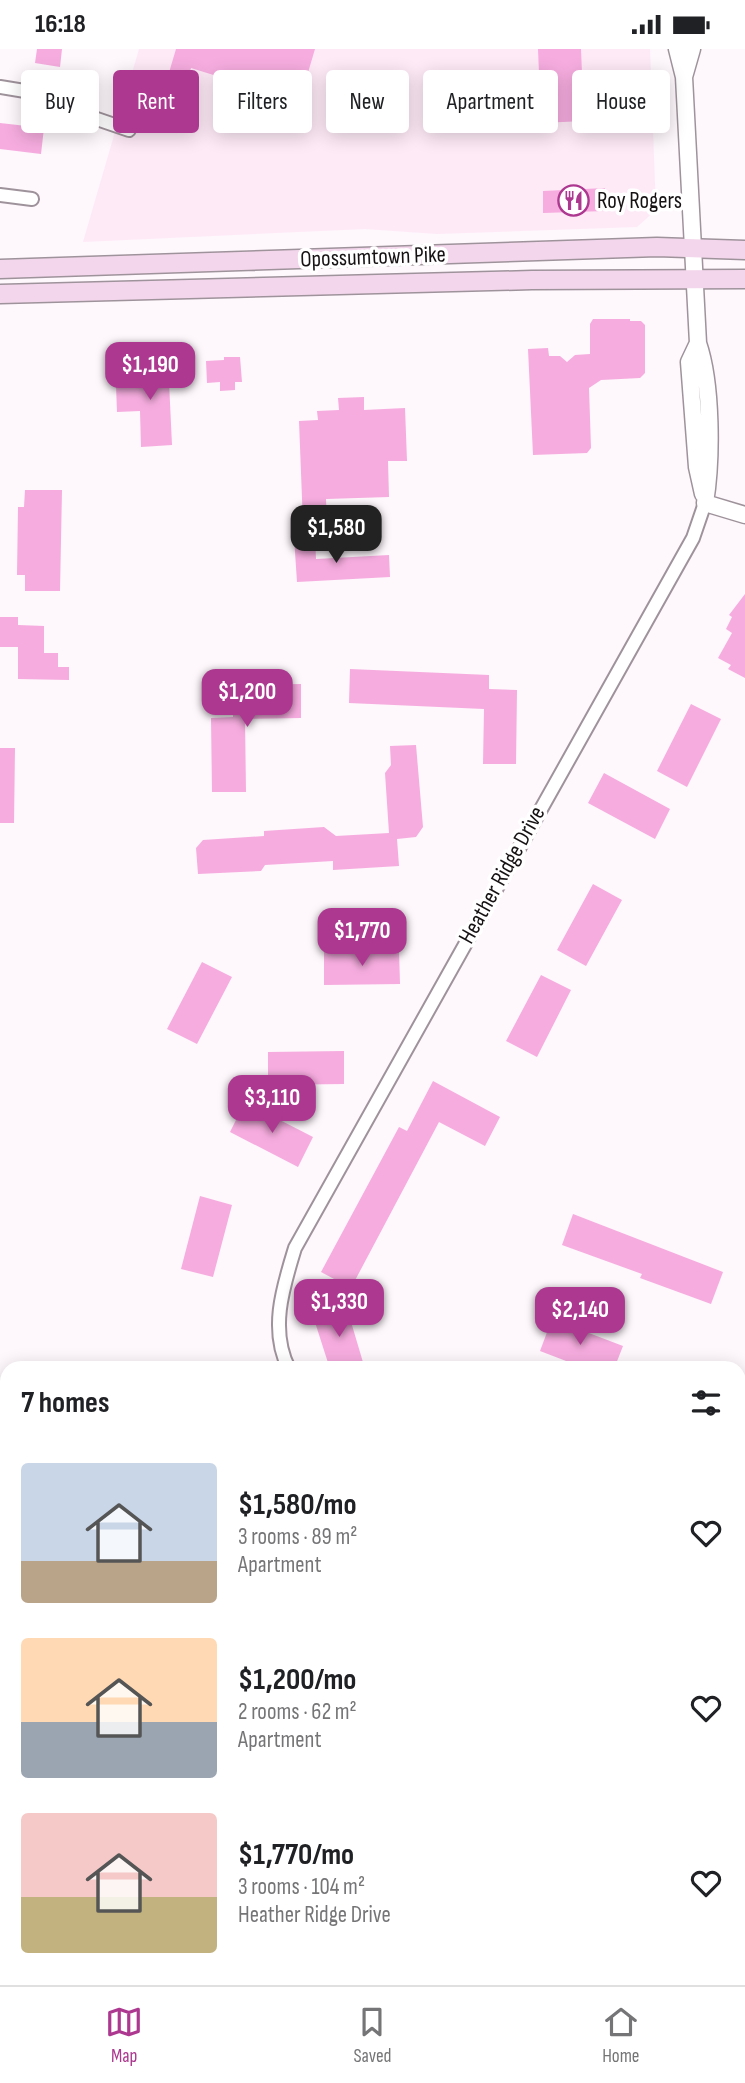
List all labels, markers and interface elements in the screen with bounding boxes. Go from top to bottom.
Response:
text: 16:18 [35,9,86,40]
chip: Buy [21,70,99,133]
chip: Rent [113,70,199,133]
chip: Filters [213,70,312,133]
chip: New [326,70,409,133]
chip: Apartment [423,70,558,133]
chip: House [572,70,670,133]
restaurant icon: Roy Rogers [557,184,591,218]
place label: Roy Rogers [597,187,682,215]
street label: Opossumtown Pike [300,240,446,274]
pin: $1,190 [93,343,207,402]
text: $1,190 [121,351,179,379]
pin: $1,580 [279,505,393,565]
text: $1,580 [307,514,365,542]
pin: $1,200 [190,669,304,729]
text: $1,200 [218,678,276,706]
street label: Heather Ridge Drive [453,801,551,949]
pin: $1,770 [305,909,419,968]
text: $1,770 [334,917,390,945]
pin: $3,110 [215,1075,329,1135]
text: $3,110 [244,1084,300,1112]
pin: $1,330 [282,1279,396,1339]
pin: $2,140 [523,1287,637,1347]
text: $1,330 [310,1288,368,1316]
text: $2,140 [551,1296,609,1324]
icon: filters [687,1384,725,1422]
text: 7 homes [21,1385,109,1421]
text: $1,580/mo [238,1487,357,1523]
icon: home [77,1491,161,1575]
icon: heart [687,1514,725,1552]
text: 3 rooms · 89 m² [238,1523,357,1551]
text: Apartment [238,1551,322,1579]
text: $1,200/mo [238,1662,356,1698]
icon: home [77,1666,161,1750]
icon: heart [687,1689,725,1727]
text: 2 rooms · 62 m² [238,1698,357,1726]
text: Apartment [238,1726,322,1754]
text: $1,770/mo [238,1837,354,1873]
icon: home [77,1841,161,1925]
icon: heart [687,1864,725,1902]
text: 3 rooms · 104 m² [238,1873,365,1901]
text: Heather Ridge Drive [238,1901,391,1929]
tab: Map [105,2003,143,2068]
tab: Saved [353,2003,392,2068]
tab: Home [602,2003,640,2068]

